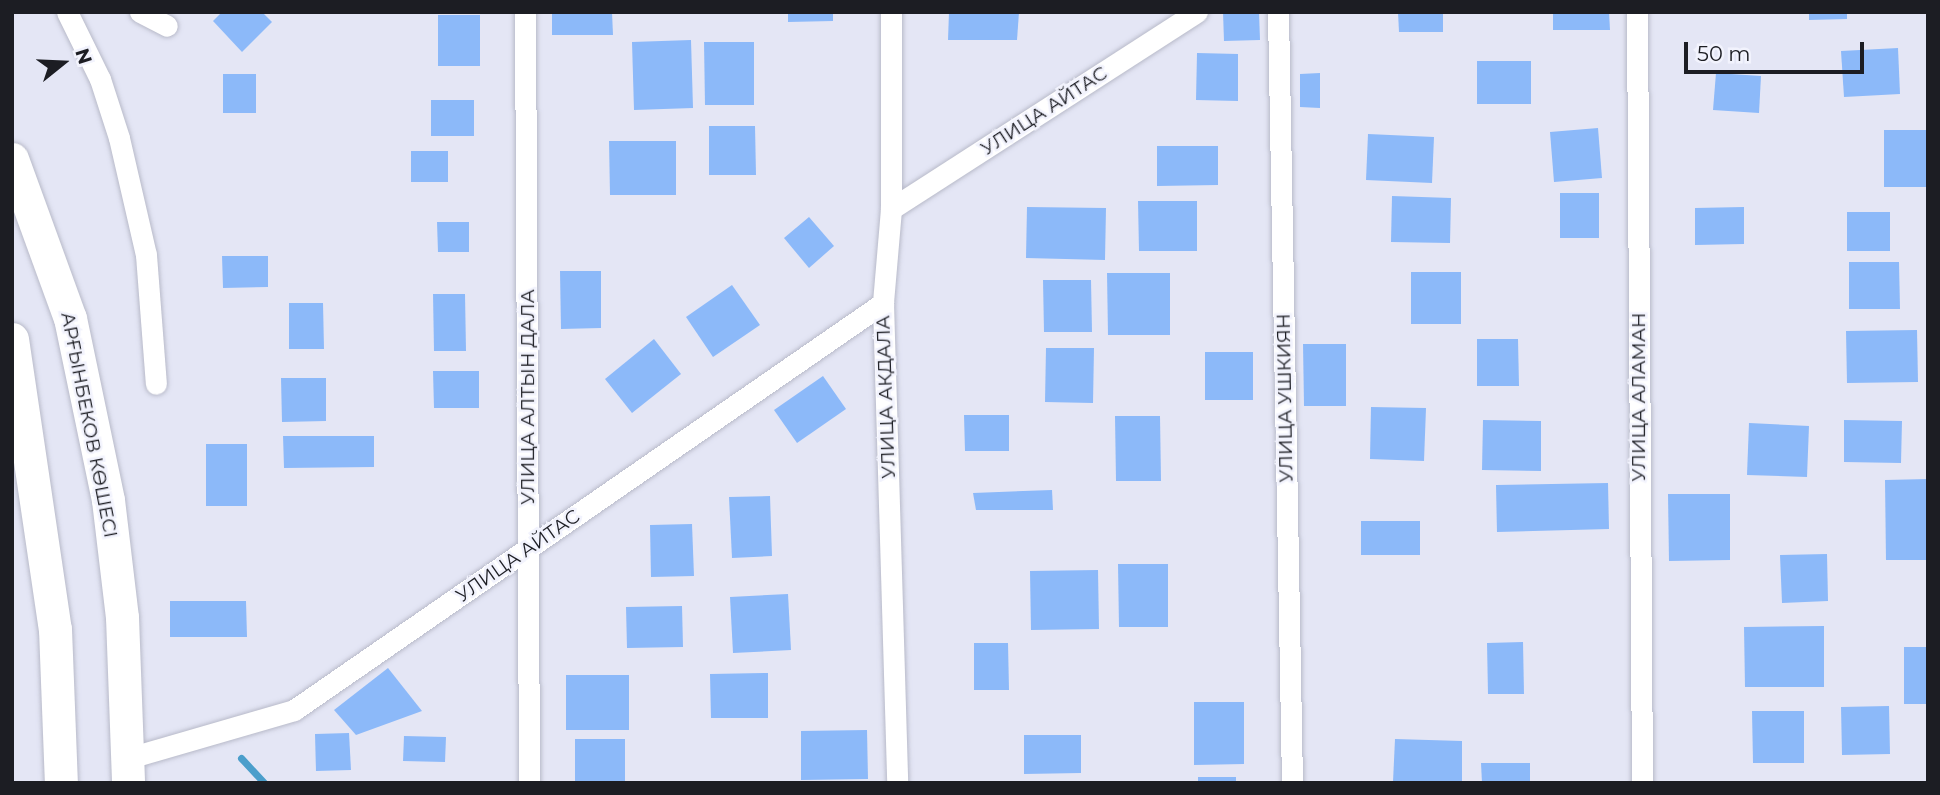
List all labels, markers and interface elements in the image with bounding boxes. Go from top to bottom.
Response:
north arrow [28,28,98,98]
scale bar [1688,28,1868,72]
text: 50 m [1697,41,1751,66]
text: N [70,45,97,67]
street label: УЛИЦА АЙТАС [977,62,1111,160]
street label: УЛИЦА АЛТЫН ДАЛА [517,289,539,505]
street label: АРҒЫНБЕКОВ КӨШЕСІ [56,310,122,540]
street label: УЛИЦА АЛАМАН [1628,312,1650,482]
street label: УЛИЦА УШКИЯН [1272,313,1298,483]
street label: УЛИЦА АКДАЛА [872,315,900,479]
street label: УЛИЦА АЙТАС [452,505,584,607]

